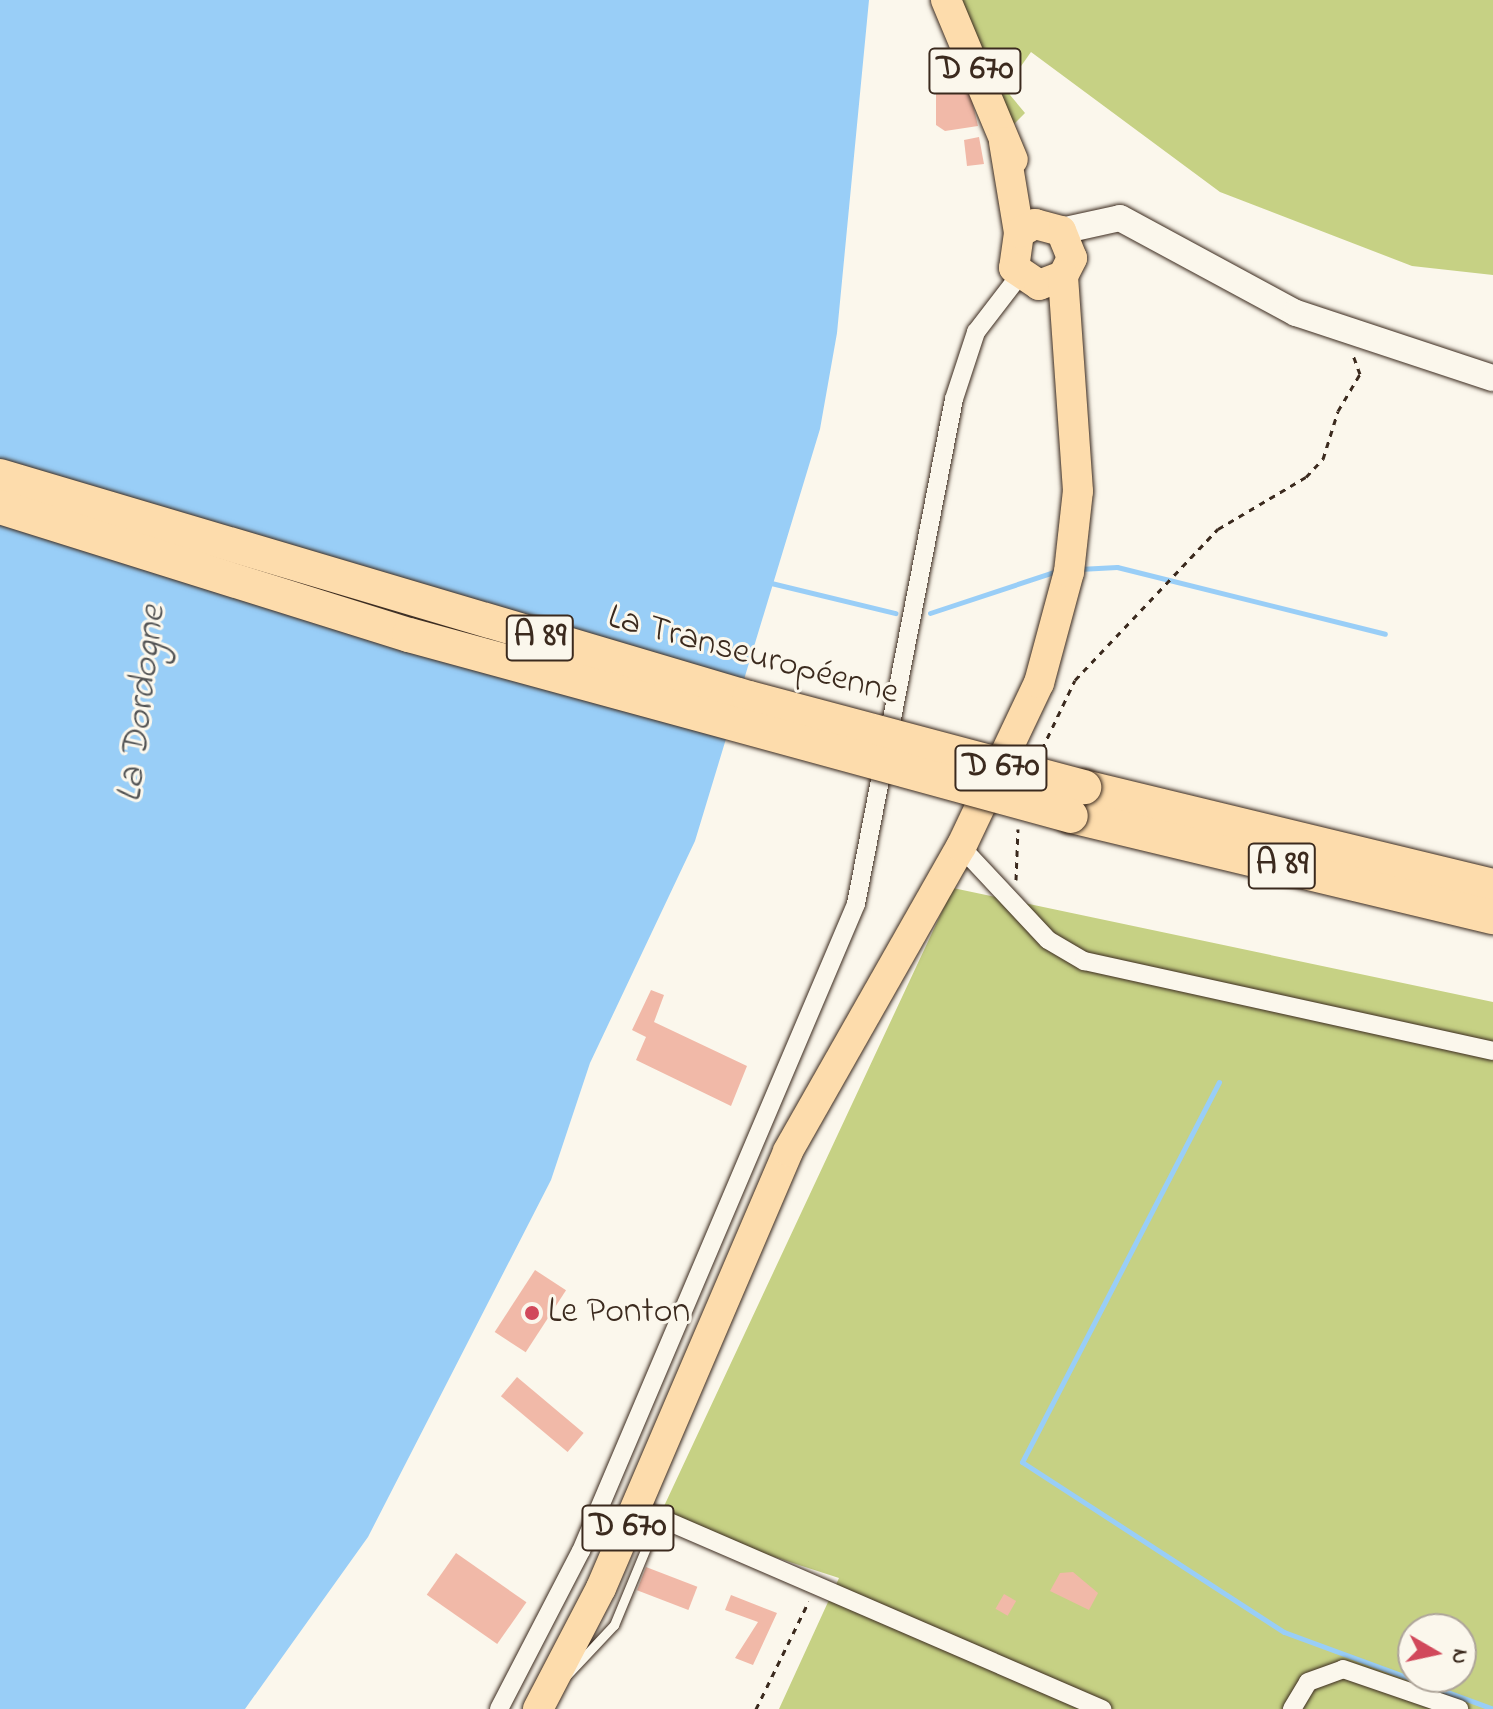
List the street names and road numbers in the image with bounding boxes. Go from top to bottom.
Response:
road number: D 670 [927,41,1023,101]
street label: La Transeuropéenne [603,596,903,716]
road number: A 89 [504,608,576,668]
road number: D 670 [953,738,1049,798]
road number: A 89 [1246,836,1318,896]
road number: D 670 [580,1498,676,1558]

